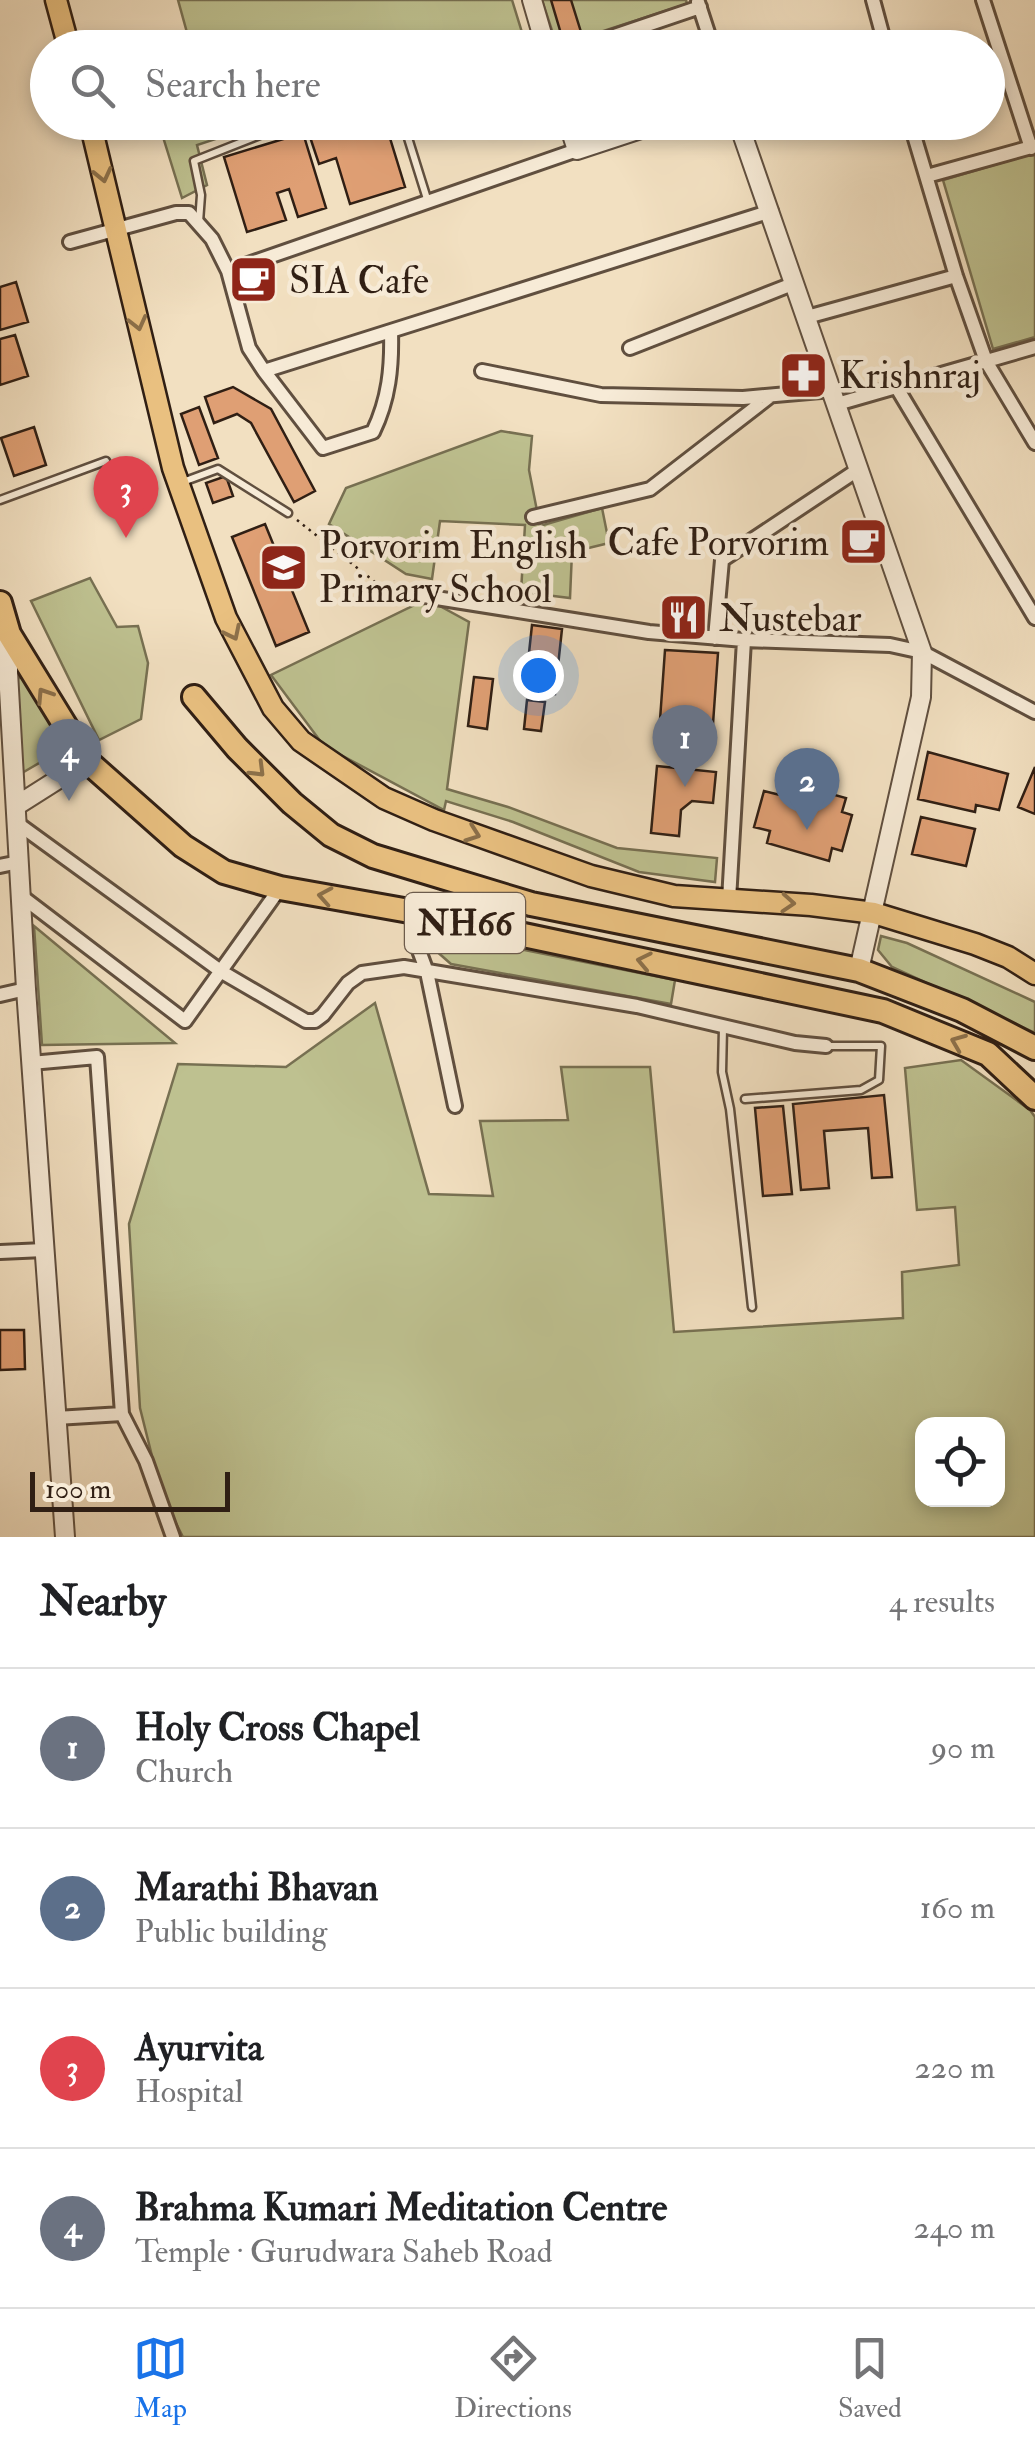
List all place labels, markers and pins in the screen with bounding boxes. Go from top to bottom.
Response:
cafe icon: SIA Cafe [228,254,280,306]
place label: SIA Cafe [289,257,429,305]
pharmacy icon: Krishnraj [778,349,830,401]
place label: Krishnraj [839,352,981,400]
pin: 3 [94,456,158,538]
cafe icon: Cafe Porvorim [838,516,890,568]
place label: Cafe Porvorim [608,519,829,567]
place label: Porvorim English Primary School [319,522,588,614]
school or university icon: Porvorim English Primary School [258,541,310,593]
restaurant icon: Nustebar [658,592,710,644]
place label: Nustebar [719,595,861,643]
pin: 1 [652,704,718,787]
pin: 4 [36,718,102,801]
pin: 2 [774,748,840,830]

